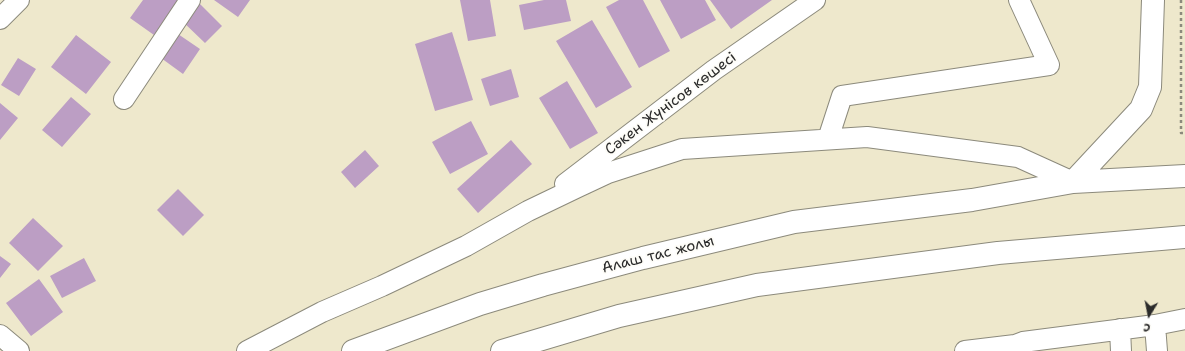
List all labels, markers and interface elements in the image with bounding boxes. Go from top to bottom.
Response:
street label: Сәкен Жүнісов көшесі [602,49,740,159]
street label: Алаш тас жолы [600,232,716,278]
north arrow [1129,295,1169,335]
text: С [1142,319,1151,335]

